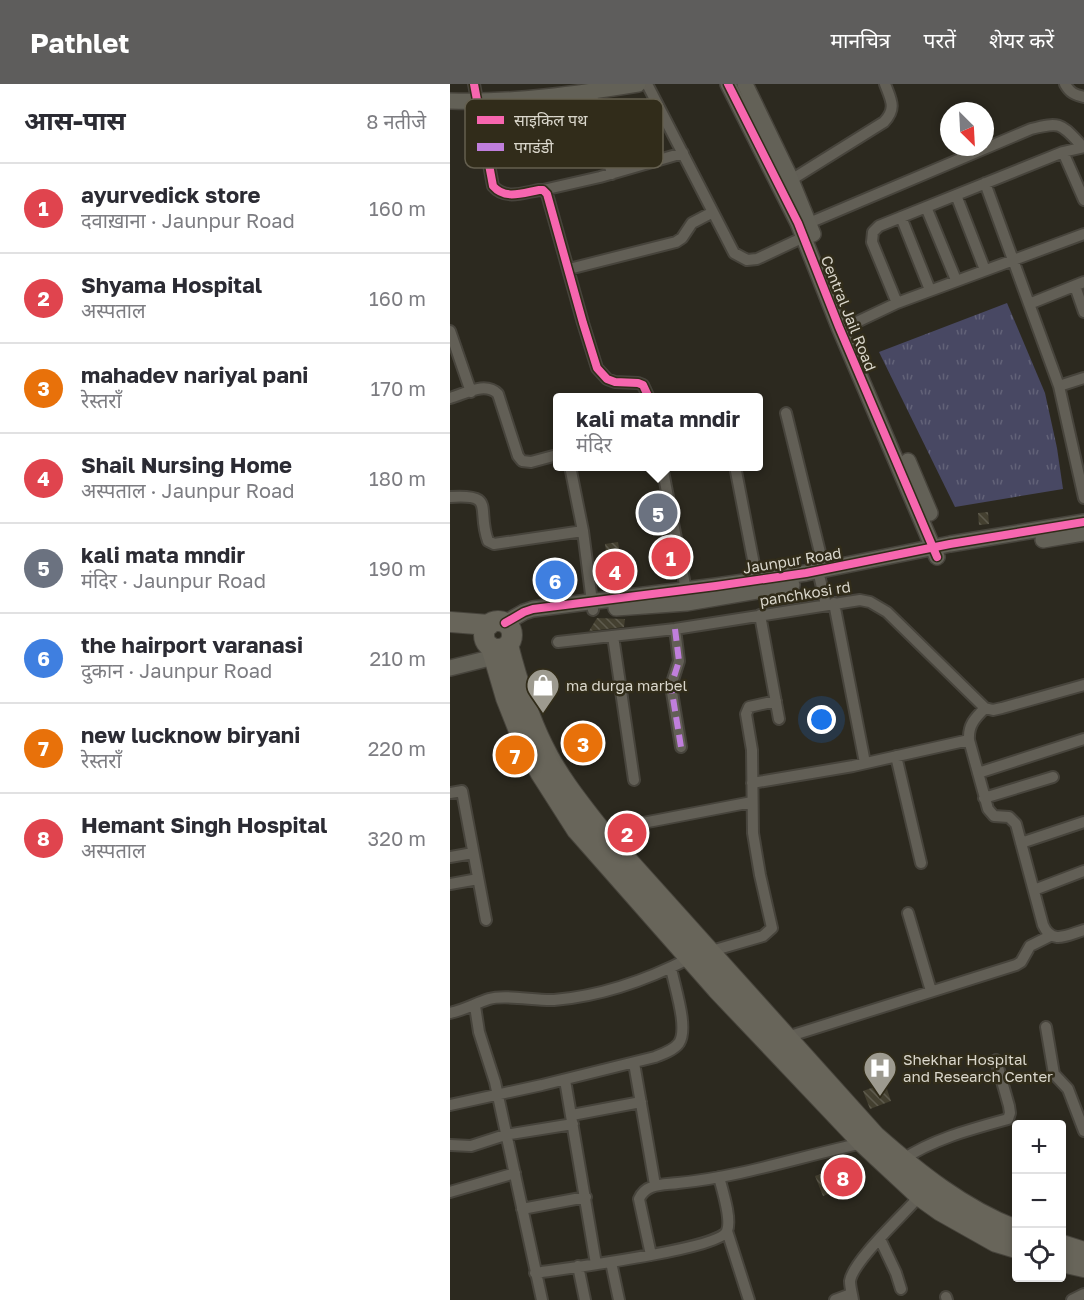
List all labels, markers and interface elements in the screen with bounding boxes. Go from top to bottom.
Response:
text: Pathlet [30,26,130,59]
text: मानचित्र [830,27,890,53]
text: परतें [923,27,956,53]
text: शेयर करें [989,27,1054,53]
legend [465,99,663,168]
north arrow [940,102,994,156]
text: आस-पास [24,105,126,136]
text: 8 नतीजे [366,109,426,133]
text: साइकिल पथ [514,110,588,130]
text: पगडंडी [514,137,554,157]
text: ayurvedick store [81,181,260,208]
text: 1 [38,196,49,220]
text: 160 m [369,196,426,220]
text: दवाख़ाना · Jaunpur Road [81,208,295,232]
street label: Central Jail Road [818,253,880,373]
text: Shyama Hospital [81,271,262,298]
text: 2 [37,286,50,310]
text: 160 m [369,286,426,310]
text: अस्पताल [81,298,146,322]
text: mahadev nariyal pani [81,361,308,388]
text: 3 [37,376,50,400]
text: 170 m [371,376,426,400]
text: रेस्तराँ [81,388,122,412]
popup [553,393,763,471]
text: kali mata mndir [576,405,740,432]
text: मंदिर [576,432,612,456]
text: Shail Nursing Home [81,451,292,478]
text: 4 [37,466,50,490]
text: 180 m [369,466,426,490]
text: अस्पताल · Jaunpur Road [81,478,295,502]
pin: 5 [638,490,678,536]
pin: 1 [652,534,690,580]
text: kali mata mndir [81,541,245,568]
street label: Jaunpur Road [741,543,843,577]
pin: 4 [596,548,634,594]
text: 5 [37,556,50,580]
text: 190 m [369,556,426,580]
pin: 6 [536,558,574,602]
text: मंदिर · Jaunpur Road [81,568,266,592]
street label: panchkosi rd [758,577,852,609]
text: the hairport varanasi [81,631,303,658]
text: 6 [37,646,50,670]
text: 210 m [370,646,426,670]
text: दुकान · Jaunpur Road [81,658,272,682]
shop icon: ma durga marbel [525,667,561,714]
place label: ma durga marbel [566,676,687,694]
your location [807,705,836,734]
pin: 3 [564,720,602,766]
text: new lucknow biryani [81,721,300,748]
pin: 7 [496,732,534,778]
text: 7 [38,736,49,760]
text: 220 m [368,736,426,760]
text: रेस्तराँ [81,748,122,772]
pin: 2 [608,810,646,855]
text: Hemant Singh Hospital [81,811,327,838]
text: 8 [37,826,50,850]
text: 320 m [368,826,426,850]
text: अस्पताल [81,838,146,862]
hospital icon: Shekhar Hospital and Research Center [862,1050,898,1097]
place label: Shekhar Hospital and Research Center [903,1050,1053,1085]
map controls [1012,1120,1066,1282]
button: + [1012,1120,1066,1174]
pin: 8 [824,1154,862,1200]
button: − [1012,1174,1066,1228]
button: locate [1012,1228,1066,1282]

